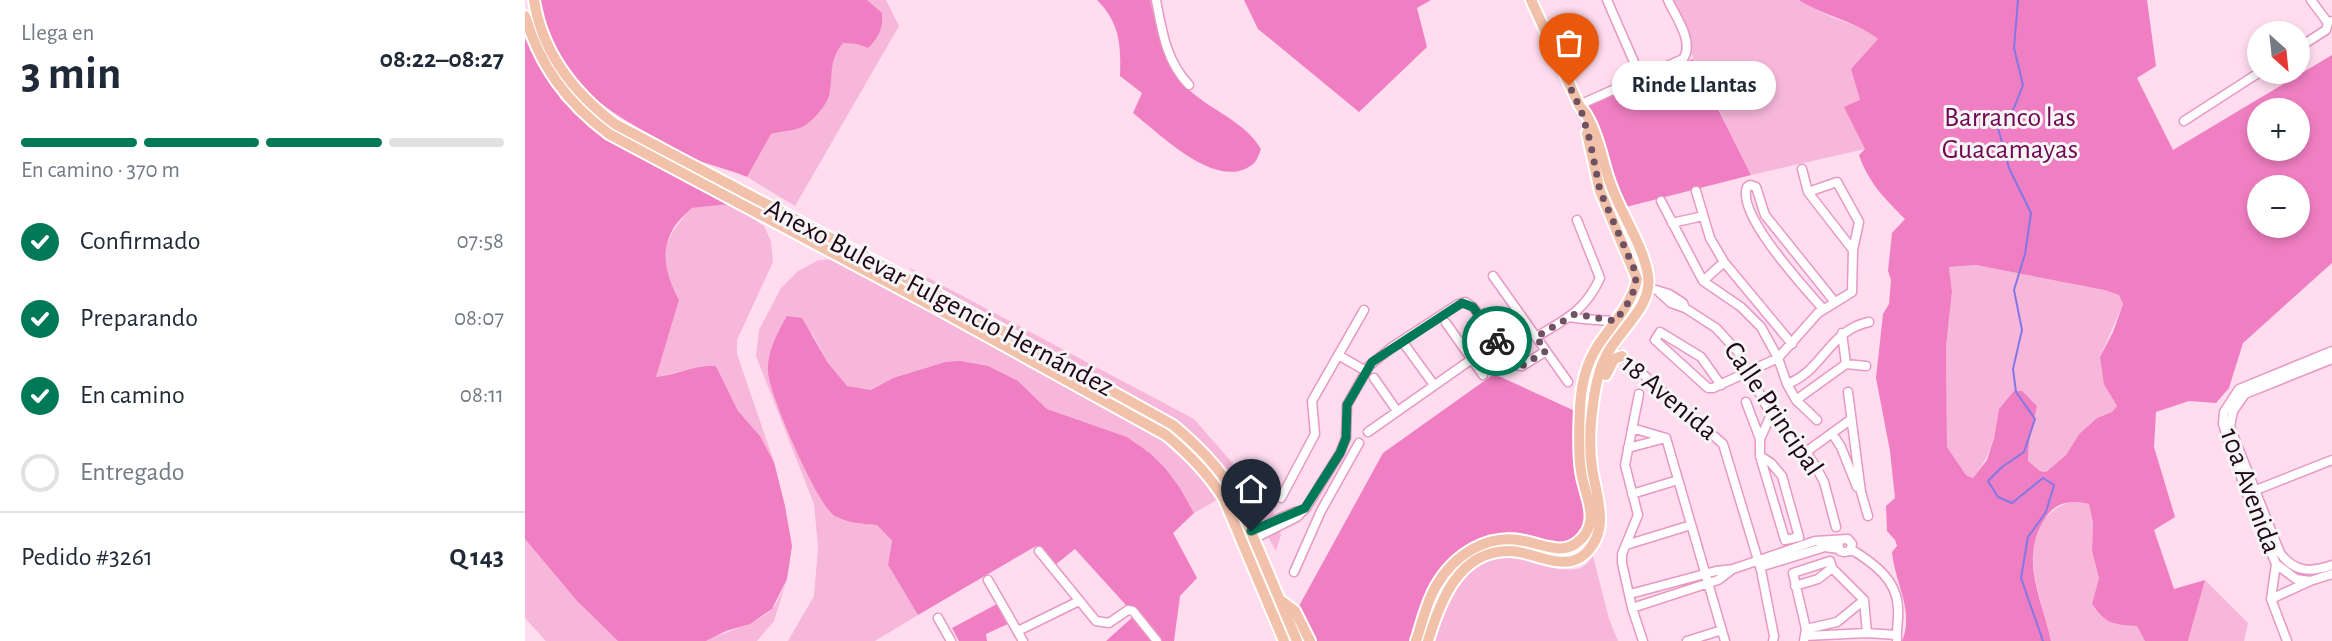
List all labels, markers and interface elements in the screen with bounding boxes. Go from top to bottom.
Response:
pin [1539,13,1599,85]
north arrow [2247,21,2310,84]
map controls [2247,21,2310,238]
text: Llega en [21,22,94,45]
icon: bag [1550,24,1588,62]
text: 08:22–08:27 [379,46,504,72]
text: 3 min [21,51,121,97]
callout: Rinde Llantas [1611,60,1775,110]
text: Rinde Llantas [1632,74,1756,97]
button: + [2247,98,2310,161]
park label: Barranco las Guacamayas [1942,104,2078,164]
text: En camino · 370 m [21,159,180,182]
button: − [2247,175,2310,238]
street label: Anexo Bulevar Fulgencio Hernández [760,194,1118,402]
icon: check [21,223,59,261]
text: Confirmado [80,228,201,254]
text: 07:58 [456,230,504,253]
icon: check [21,300,59,338]
text: Preparando [80,305,198,331]
courier [1462,306,1532,376]
text: 08:07 [454,307,504,330]
icon: bike [1478,322,1516,360]
street label: Calle Principal [1718,337,1828,481]
street label: 18 Avenida [1615,350,1723,446]
icon: check [21,377,59,415]
text: En camino [80,382,185,408]
text: 08:11 [460,384,504,407]
street label: 10a Avenida [2215,425,2286,557]
text: Entregado [80,459,185,485]
pin [1221,459,1281,531]
icon: home [1232,470,1270,508]
text: Pedido #3261 [21,544,153,570]
text: Q 143 [450,544,504,570]

